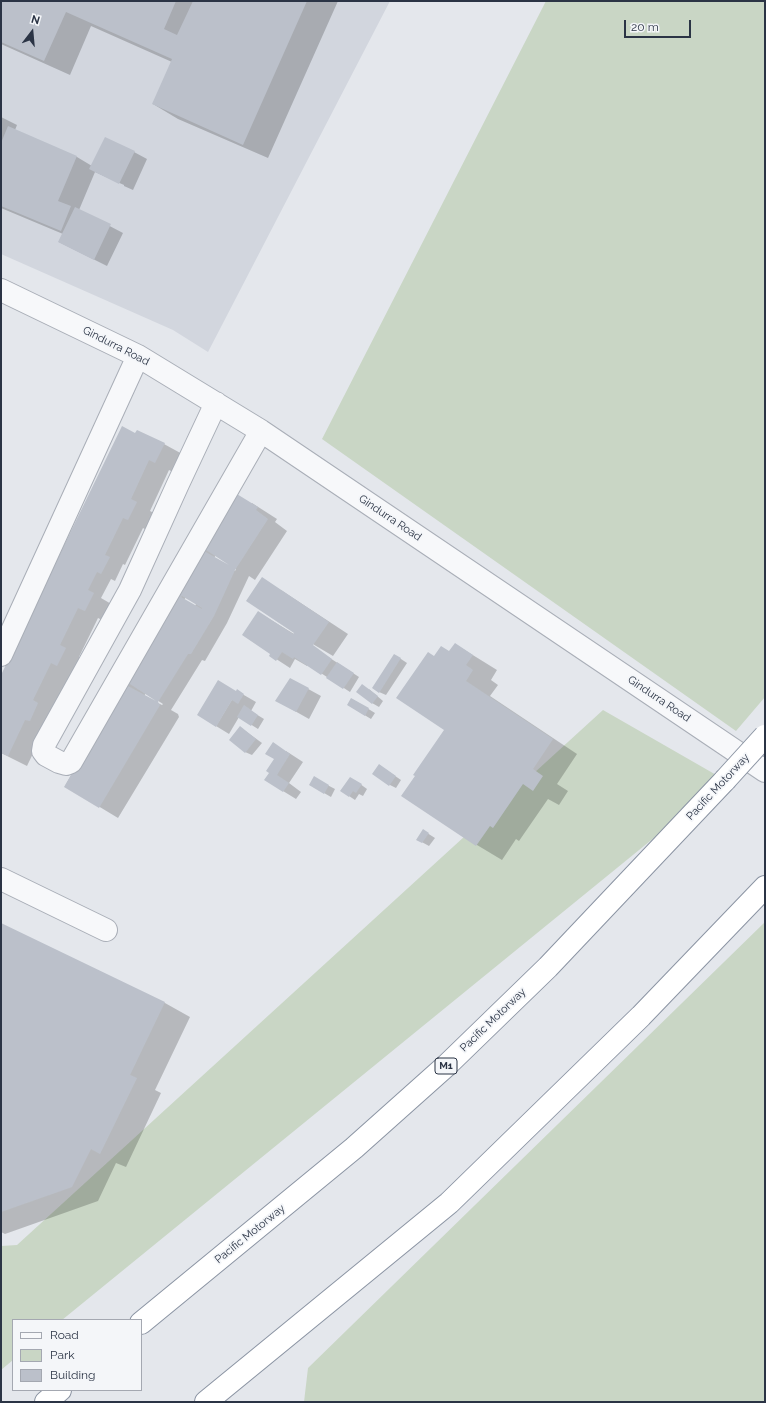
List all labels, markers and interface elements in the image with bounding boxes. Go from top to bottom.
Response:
north arrow [12,12,52,52]
scale bar [626,12,693,38]
text: N [30,13,41,27]
text: 20 m [631,20,659,34]
street label: Gindurra Road [81,324,151,368]
street label: Gindurra Road [356,492,424,544]
street label: Gindurra Road [625,673,693,725]
street label: Pacific Motorway [684,751,752,823]
street label: Pacific Motorway [457,985,529,1055]
road number: M1 [435,1058,457,1074]
street label: Pacific Motorway [212,1202,288,1266]
legend [12,1319,142,1391]
text: Road [50,1328,79,1342]
text: Park [50,1348,75,1362]
text: Building [50,1368,96,1382]

